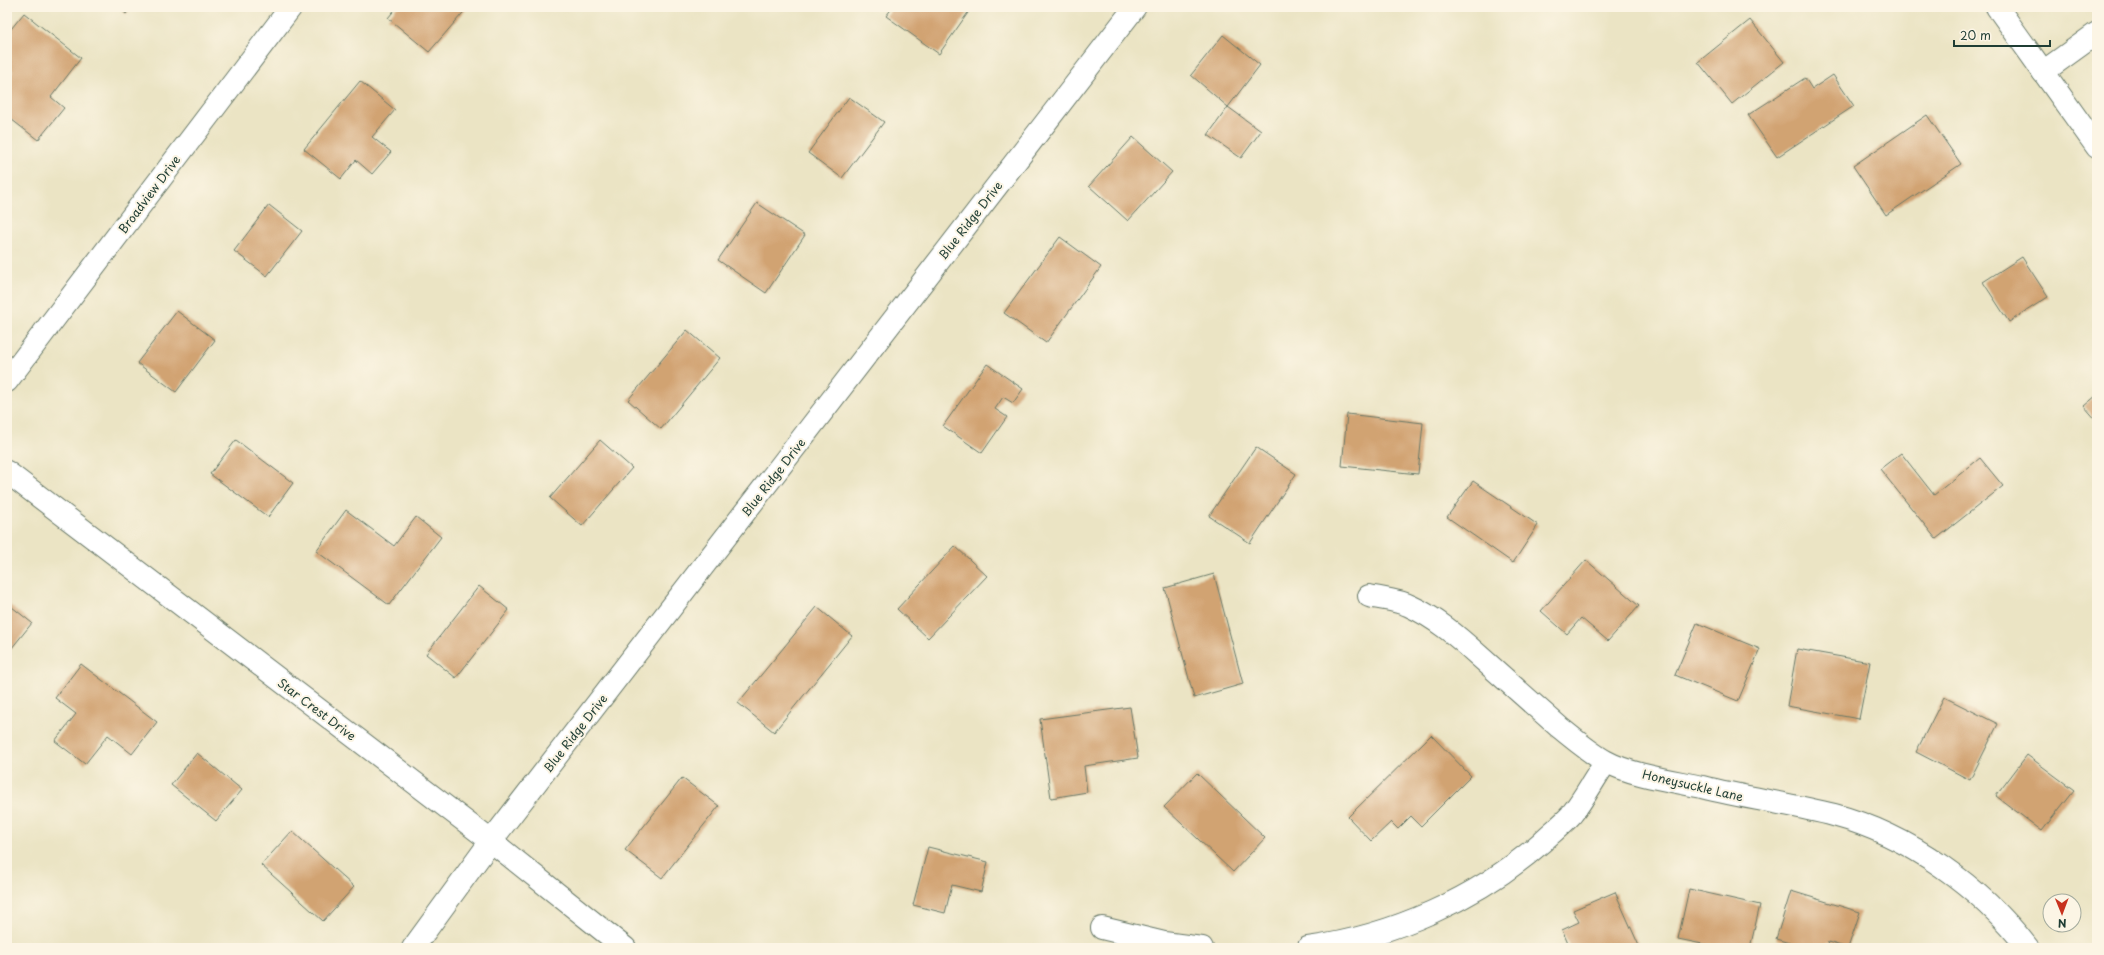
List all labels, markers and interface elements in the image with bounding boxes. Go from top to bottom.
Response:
scale bar [1954,22,2050,48]
text: 20 m [1960,26,1991,44]
street label: Broadview Drive [114,151,184,237]
street label: Blue Ridge Drive [934,177,1006,263]
street label: Blue Ridge Drive [737,434,809,520]
street label: Star Crest Drive [274,674,360,744]
street label: Blue Ridge Drive [539,690,611,776]
street label: Honeysuckle Lane [1641,765,1746,805]
north arrow [2042,893,2082,933]
text: N [2057,915,2067,932]

